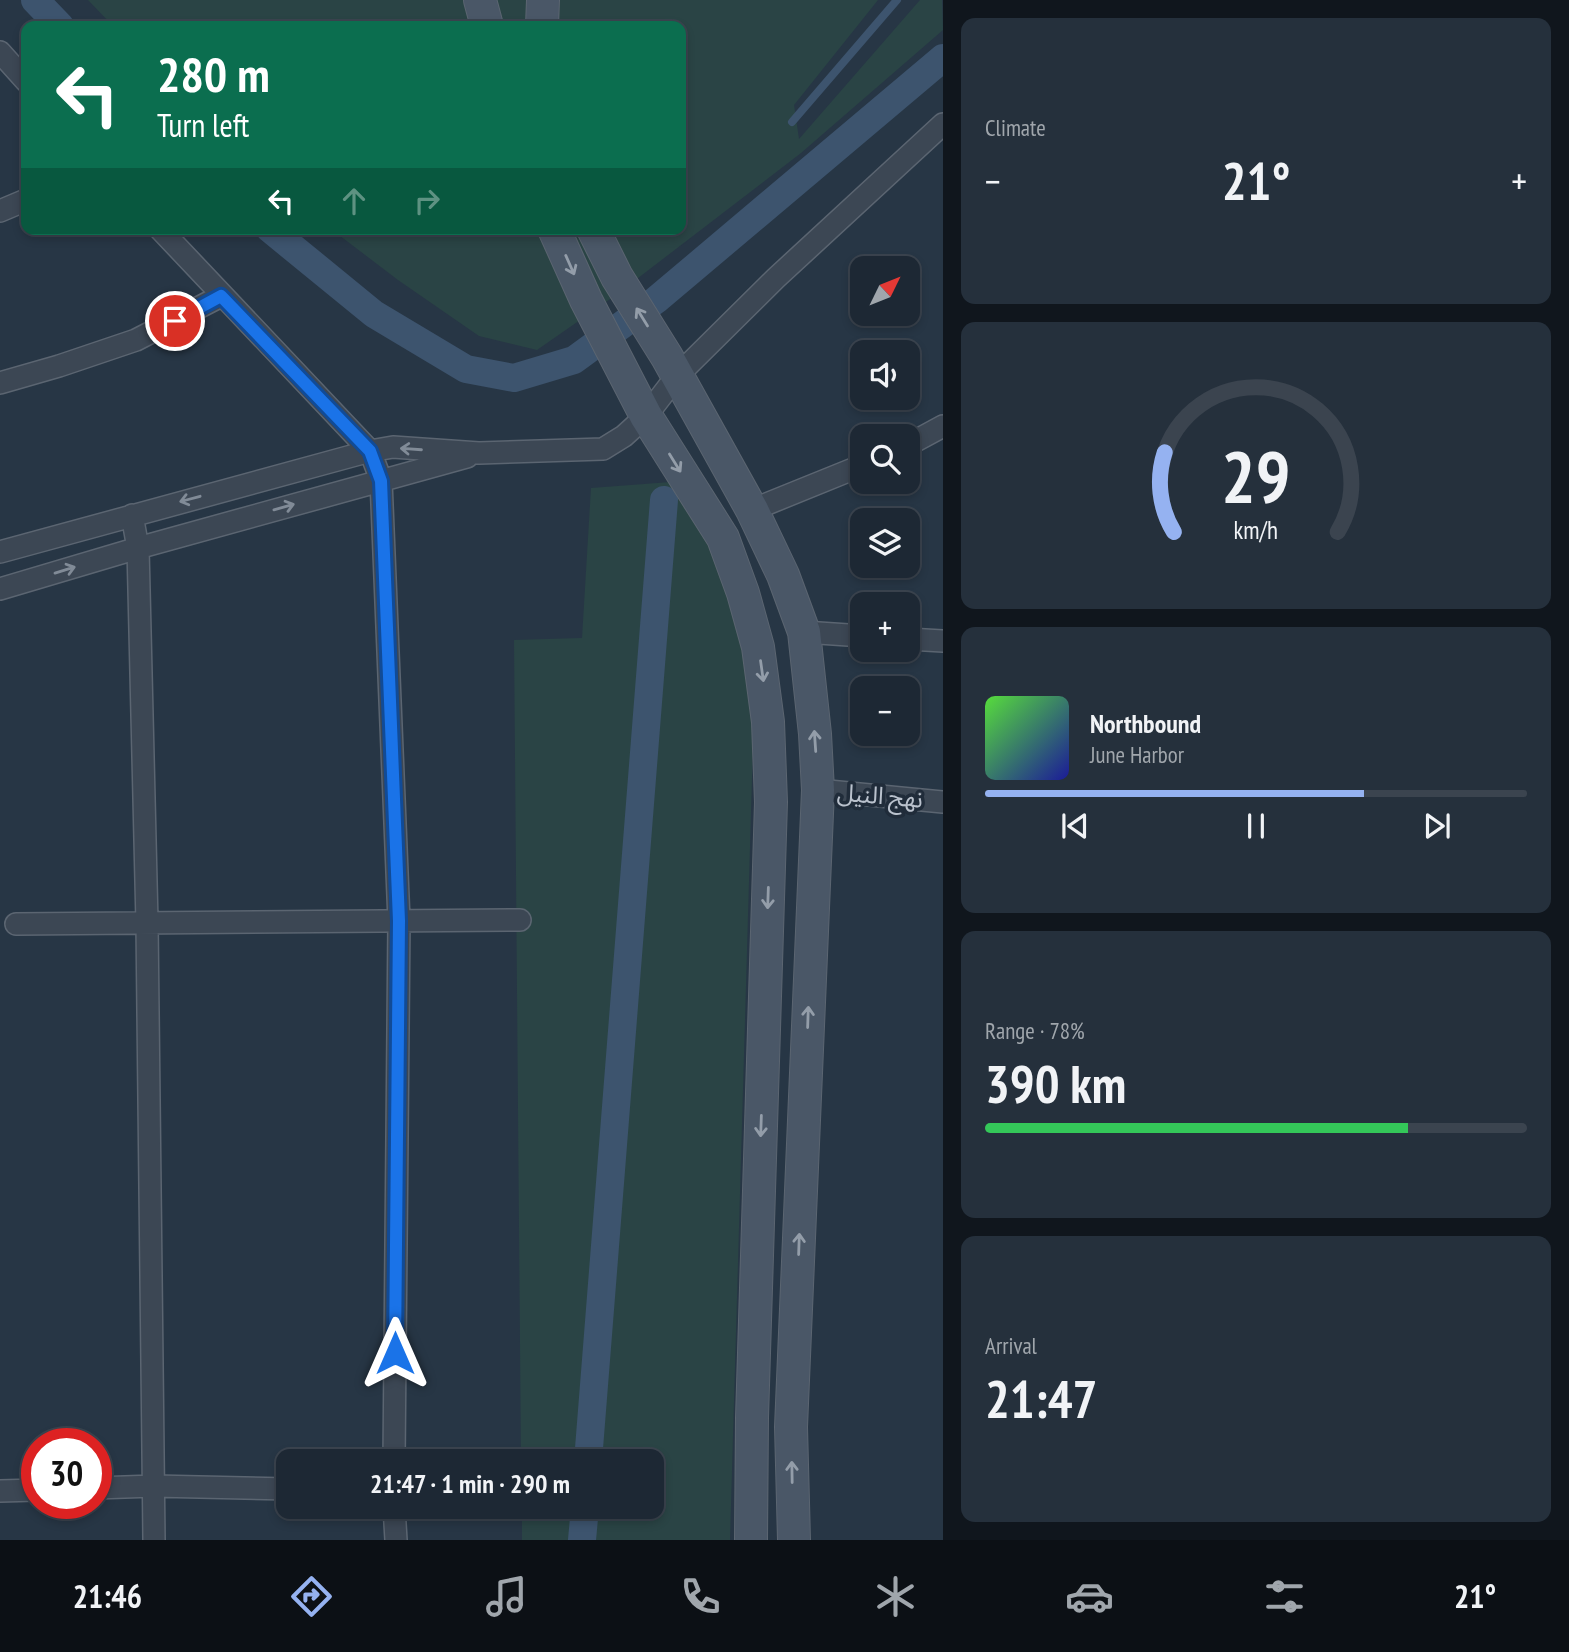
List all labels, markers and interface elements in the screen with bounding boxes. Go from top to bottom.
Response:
text: 280 m [157,42,270,106]
icon: left [42,49,133,140]
text: Turn left [157,104,249,146]
text: Climate [985,113,1046,142]
text: 21° [1222,147,1290,214]
text: − [985,156,1001,205]
text: + [1511,156,1527,205]
icon: left [262,182,300,220]
icon: ahead [335,182,373,220]
icon: right [408,182,446,220]
one-way arrow [564,253,577,275]
north arrow [850,256,920,326]
map controls [850,256,920,746]
pin [145,291,205,351]
icon: arrive [156,302,194,340]
one-way arrow [634,308,649,327]
button: sound [850,340,920,410]
button: search [850,424,920,494]
text: 29 [1221,428,1291,522]
one-way arrow [399,442,422,455]
one-way arrow [669,453,683,473]
one-way arrow [179,494,201,507]
one-way arrow [273,500,295,513]
button: layers [850,508,920,578]
text: km/h [1234,513,1278,545]
one-way arrow [54,562,76,575]
button: + [850,592,920,662]
one-way arrow [755,659,768,682]
button: − [850,676,920,746]
text: Northbound [1090,707,1201,740]
one-way arrow [809,730,822,753]
text: June Harbor [1090,740,1184,769]
street label: نهج النيل [836,776,924,817]
icon: previous [1056,807,1094,845]
icon: pause [1237,807,1275,845]
icon: next [1418,807,1456,845]
one-way arrow [761,886,774,909]
one-way arrow [802,1006,815,1029]
text: Range · 78% [985,1016,1085,1045]
text: 390 km [985,1050,1126,1117]
one-way arrow [754,1114,767,1137]
one-way arrow [792,1233,805,1256]
position arrow [358,1316,432,1390]
text: Arrival [985,1331,1037,1360]
text: 21:47 [985,1365,1097,1432]
speed limit sign: 30 [21,1428,112,1519]
one-way arrow [785,1461,799,1484]
text: 21:47 · 1 min · 290 m [370,1467,570,1500]
icon: directions [287,1572,336,1621]
icon: music [482,1572,531,1621]
icon: phone [676,1572,725,1621]
icon: climate [871,1572,920,1621]
icon: car [1065,1572,1114,1621]
icon: filters [1260,1572,1309,1621]
text: 21:46 [73,1575,142,1617]
text: 21° [1454,1575,1496,1617]

